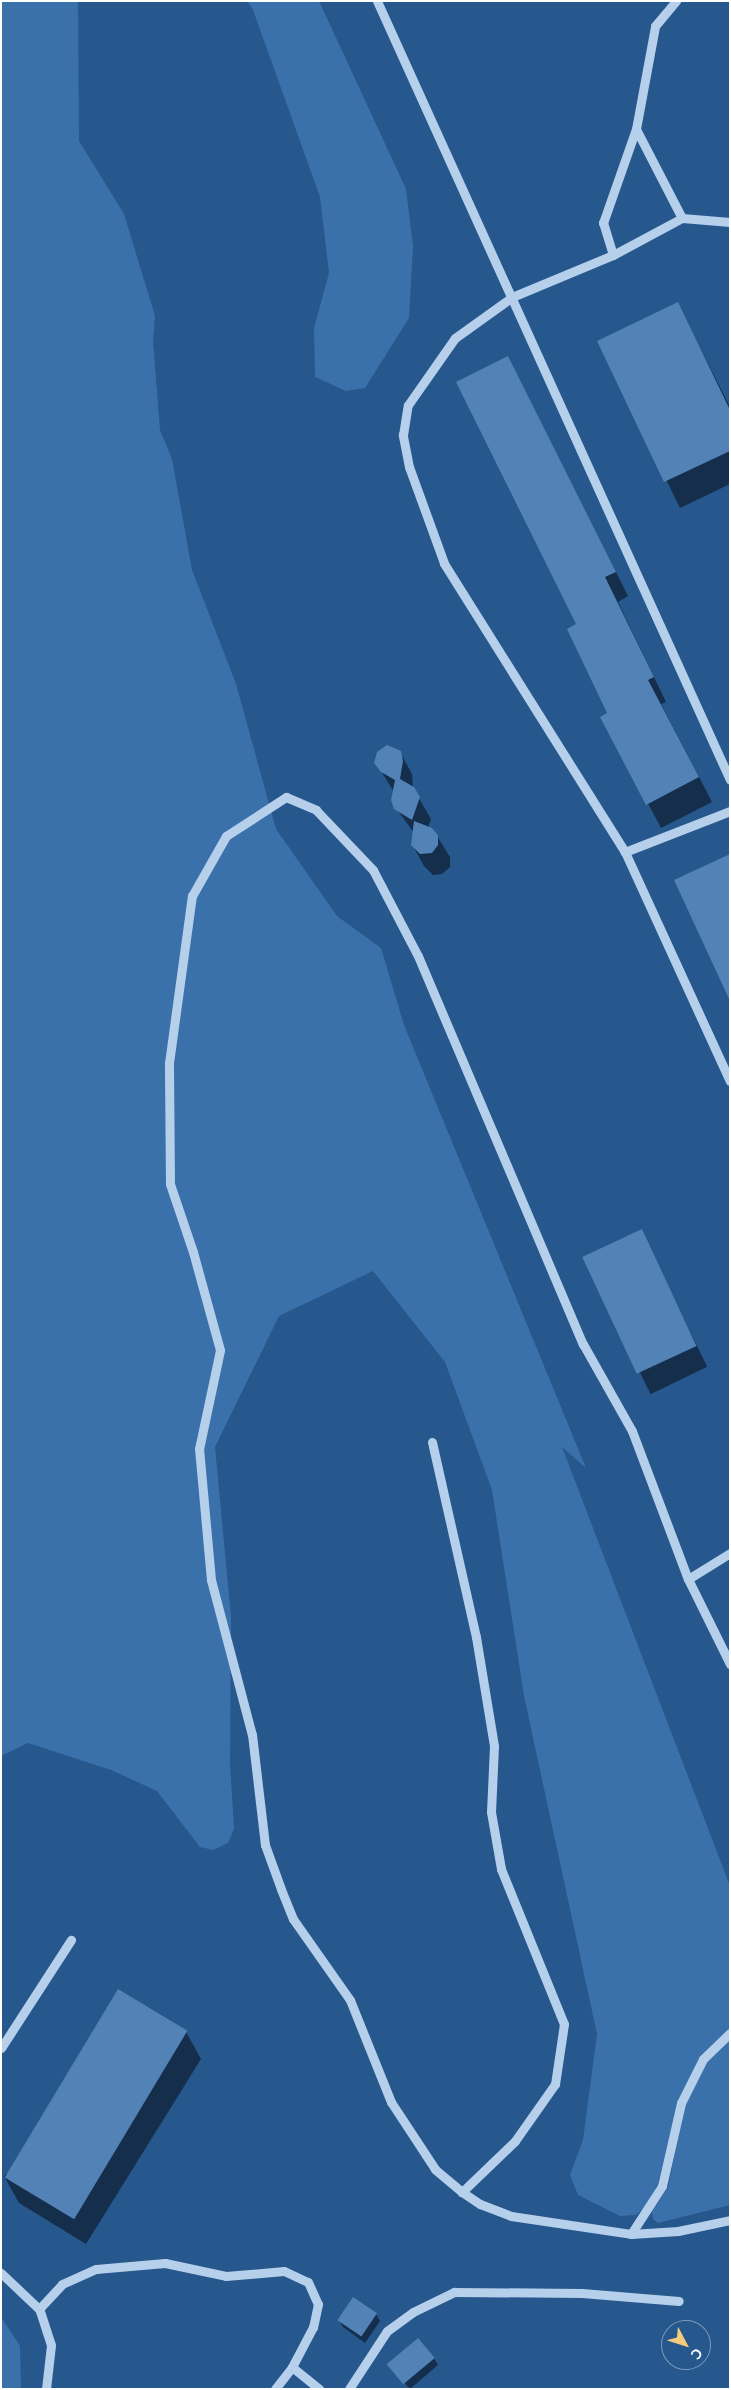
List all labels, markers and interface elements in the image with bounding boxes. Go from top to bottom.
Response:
north arrow [661,2320,711,2370]
text: С [687,2345,707,2363]

